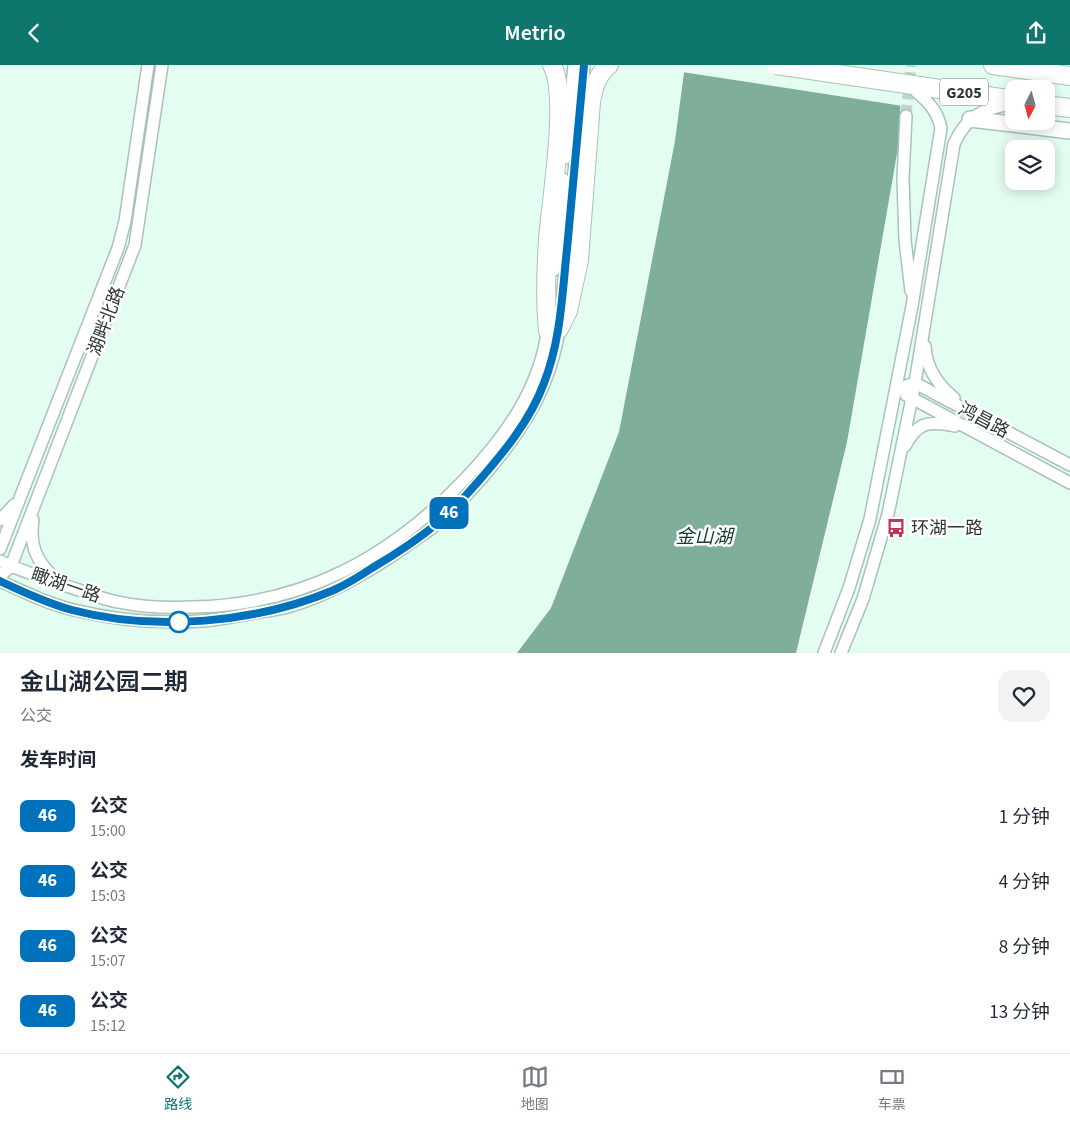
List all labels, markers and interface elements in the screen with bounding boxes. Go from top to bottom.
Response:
text: Metrio [504,17,566,49]
icon: back [20,19,48,47]
icon: share [1022,19,1050,47]
road number: G205 [940,79,988,106]
north arrow [1005,80,1055,130]
map controls [1005,80,1055,190]
button: layers [1005,140,1055,190]
street label: 湖畔北路 [82,283,131,359]
street label: 鸿昌路 [954,397,1013,444]
line badge: 46 [426,497,472,529]
text: 46 [439,500,459,525]
place label: 环湖一路 [911,516,983,541]
bus stop icon: 环湖一路 [885,517,907,539]
water label: 金山湖 [675,524,735,551]
street label: 瞰湖一路 [28,562,104,609]
unlabelled marker [168,611,190,633]
text: 金山湖公园二期 [20,665,188,700]
button: heart [998,670,1050,722]
text: 公交 [20,705,52,727]
text: 发车时间 [20,747,96,774]
text: 公交 [90,793,128,820]
text: 46 [38,803,57,828]
text: 1 分钟 [999,804,1050,831]
text: 15:00 [90,820,126,842]
text: 公交 [90,858,128,885]
text: 46 [38,868,57,893]
text: 4 分钟 [999,869,1050,896]
text: 15:03 [90,885,126,907]
text: 公交 [90,923,128,950]
text: 46 [38,933,57,958]
text: 8 分钟 [999,934,1050,961]
text: 15:07 [90,950,126,972]
text: 公交 [90,988,128,1015]
text: 46 [38,998,57,1023]
text: 13 分钟 [989,999,1050,1026]
text: 15:12 [90,1015,126,1037]
tab: 路线 [164,1063,192,1115]
tab: 地图 [521,1063,549,1115]
tab: 车票 [878,1063,906,1115]

